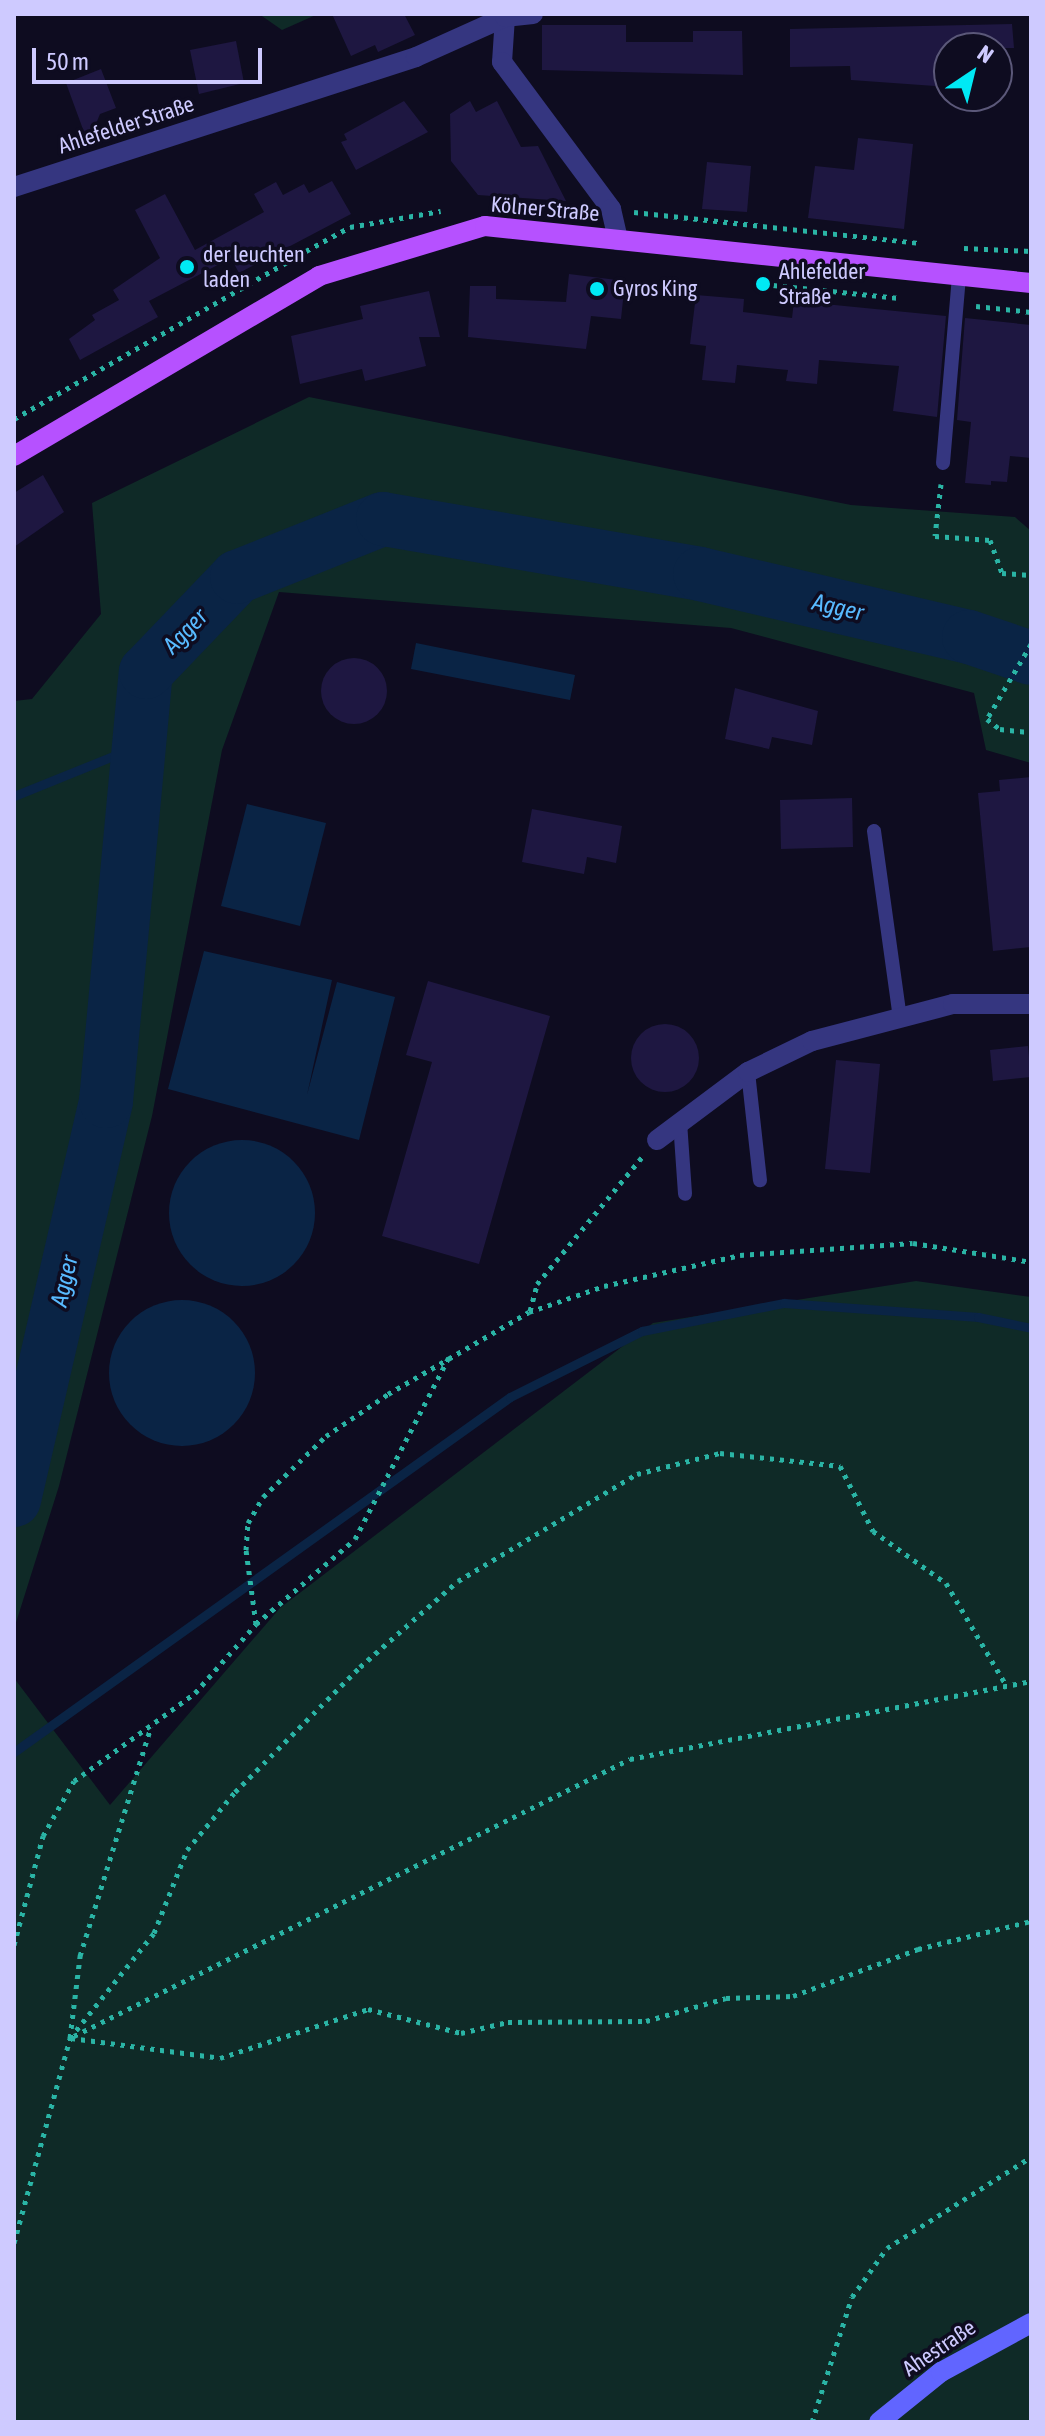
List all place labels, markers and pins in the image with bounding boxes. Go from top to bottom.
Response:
place label: der leuchten laden [203,241,305,292]
marker: der leuchten laden [178,258,196,276]
place label: Ahlefelder Straße [779,258,865,310]
marker: Ahlefelder Straße [754,275,772,293]
place label: Gyros King [613,276,697,302]
marker: Gyros King [588,280,606,298]

